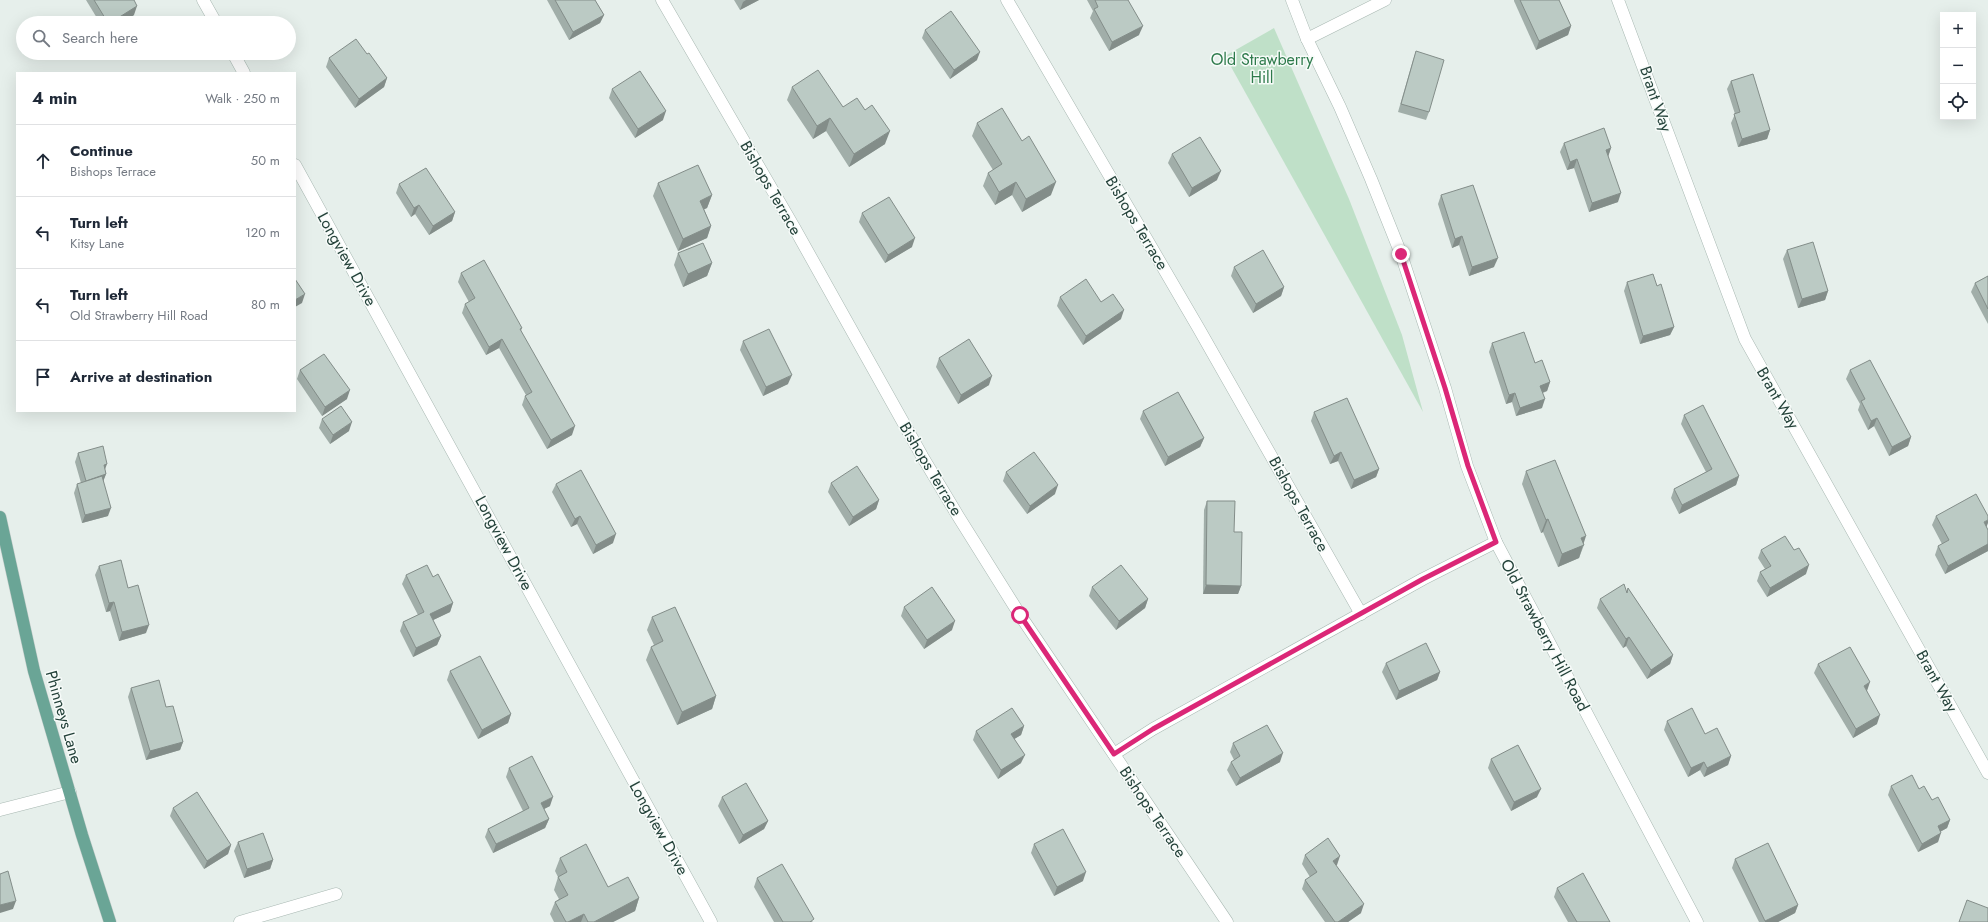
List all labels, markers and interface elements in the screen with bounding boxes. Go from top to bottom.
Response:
map controls [1940,12,1976,120]
button: + [1940,12,1976,48]
search box [16,16,296,60]
icon: search [30,27,52,49]
text: Search here [62,27,138,49]
park label: Old Strawberry Hill [1211,48,1314,89]
button: − [1940,48,1976,84]
street label: Brant Way [1634,63,1678,136]
button: locate [1940,84,1976,120]
text: 4 min [32,86,77,110]
text: Walk · 250 m [205,89,280,108]
street label: Bishops Terrace [735,136,807,240]
text: Continue [70,140,133,162]
icon: ahead [32,150,54,172]
text: 50 m [251,151,280,170]
text: Bishops Terrace [70,162,156,181]
street label: Bishops Terrace [1100,172,1174,274]
street label: Longview Drive [312,208,382,310]
text: Turn left [70,212,128,234]
icon: left [32,222,54,244]
text: 120 m [245,223,280,242]
text: Kitsy Lane [70,234,124,253]
route end [1392,245,1410,263]
text: Turn left [70,284,128,306]
icon: left [32,294,54,316]
text: 80 m [251,295,280,314]
text: Old Strawberry Hill Road [70,306,208,325]
street label: Brant Way [1751,363,1805,434]
icon: arrive [32,366,54,388]
text: Arrive at destination [70,366,212,388]
street label: Bishops Terrace [894,418,968,520]
street label: Bishops Terrace [1263,452,1335,556]
street label: Longview Drive [469,492,539,594]
street label: Old Strawberry Hill Road [1495,555,1595,715]
route start [1011,606,1029,624]
street label: Brant Way [1910,646,1964,717]
street label: Phinneys Lane [40,668,88,766]
street label: Bishops Terrace [1114,762,1192,862]
street label: Longview Drive [624,777,694,879]

